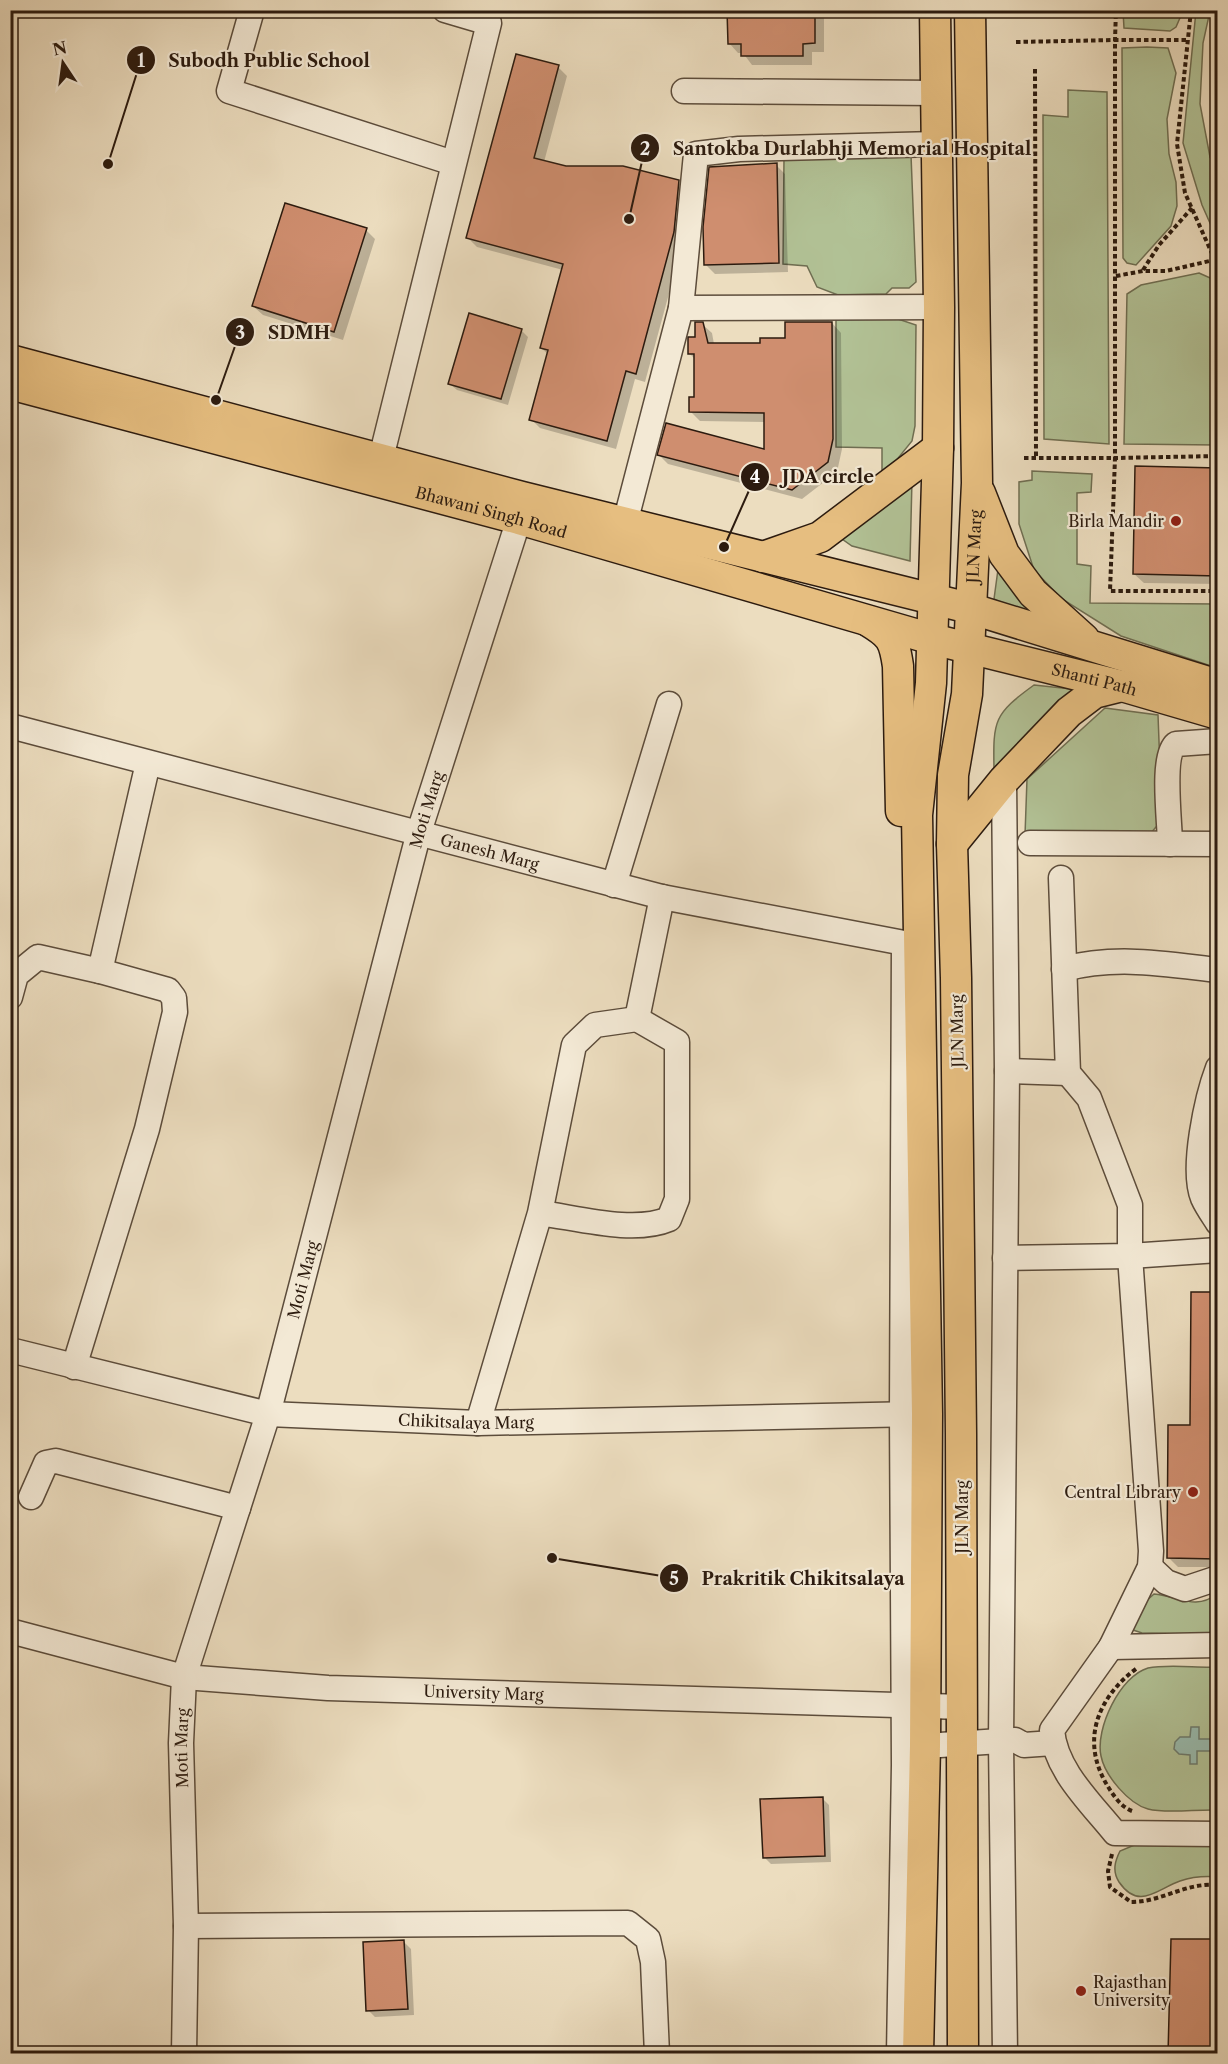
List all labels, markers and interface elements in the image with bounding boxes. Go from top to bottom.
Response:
north arrow [33,33,93,93]
text: N [51,37,69,60]
callout: Subodh Public School [126,42,382,78]
text: 1 [137,50,145,72]
text: Subodh Public School [168,50,370,72]
callout: Santokba Durlabhji Memorial Hospital [630,130,1043,166]
text: 2 [640,138,650,160]
text: Santokba Durlabhji Memorial Hospital [673,138,1031,160]
callout: SDMH [225,314,342,350]
text: 3 [235,322,245,344]
text: SDMH [268,322,330,344]
callout: JDA circle [740,459,886,495]
text: 4 [750,466,760,488]
text: JDA circle [779,466,874,488]
street label: Bhawani Singh Road [413,482,570,543]
street label: JLN Marg [962,509,986,587]
place label: Birla Mandir [1068,511,1164,531]
marker: Birla Mandir [1169,514,1183,528]
street label: Shanti Path [1050,659,1139,700]
street label: Moti Marg [405,768,448,851]
street label: Ganesh Marg [438,829,542,874]
street label: JLN Marg [946,994,968,1071]
street label: Moti Marg [283,1238,323,1321]
street label: Chikitsalaya Marg [398,1410,535,1433]
street label: JLN Marg [952,1480,972,1557]
place label: Central Library [1064,1482,1182,1502]
marker: Central Library [1186,1485,1200,1499]
callout: Prakritik Chikitsalaya [659,1560,917,1596]
text: 5 [669,1568,679,1590]
text: Prakritik Chikitsalaya [701,1568,905,1590]
street label: University Marg [423,1681,545,1704]
street label: Moti Marg [171,1707,193,1788]
place label: Rajasthan University [1093,1972,1171,2010]
marker: Rajasthan University [1074,1984,1088,1998]

